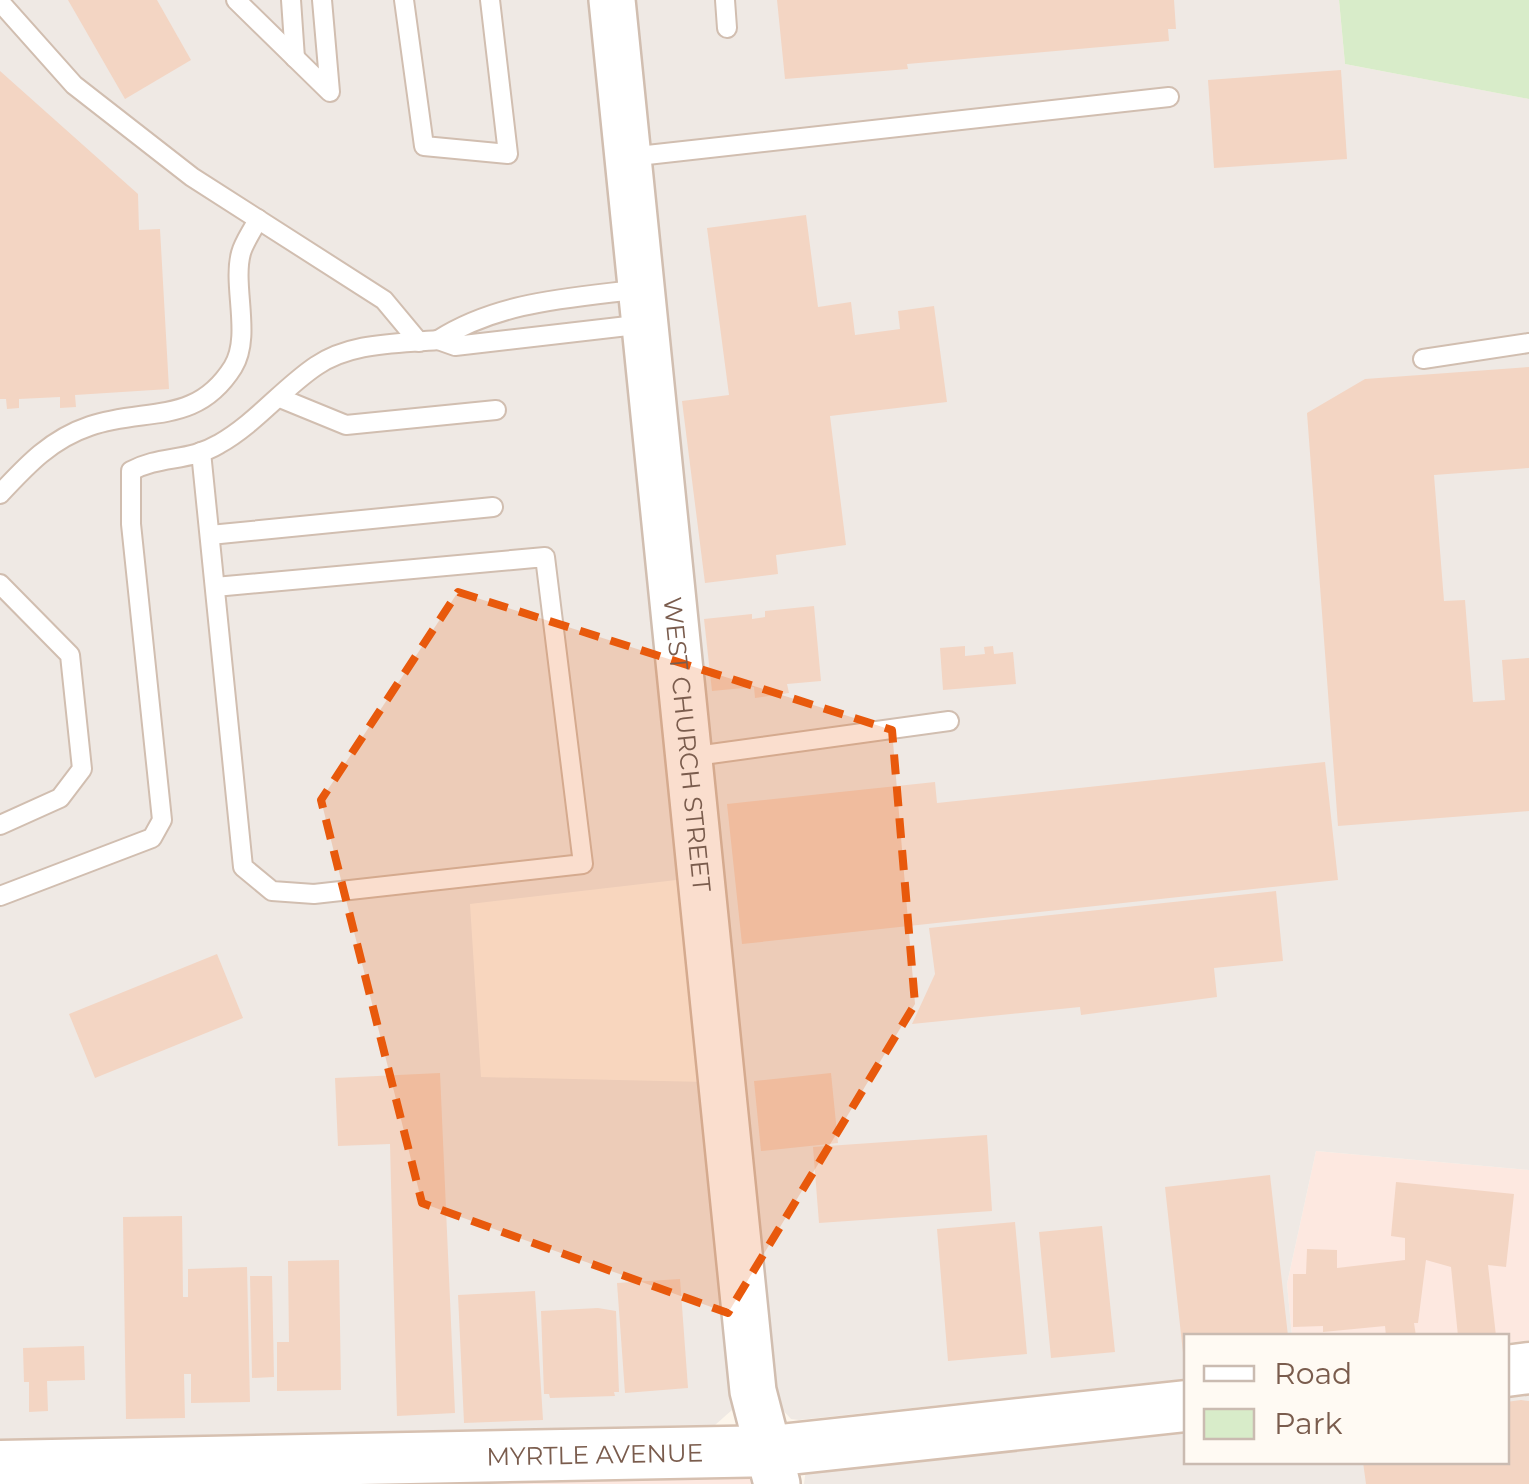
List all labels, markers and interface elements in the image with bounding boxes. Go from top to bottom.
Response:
street label: WEST CHURCH STREET [658,595,717,894]
legend [1184,1334,1509,1464]
text: Road [1274,1355,1352,1392]
text: Park [1274,1405,1343,1442]
street label: MYRTLE AVENUE [486,1437,704,1472]

